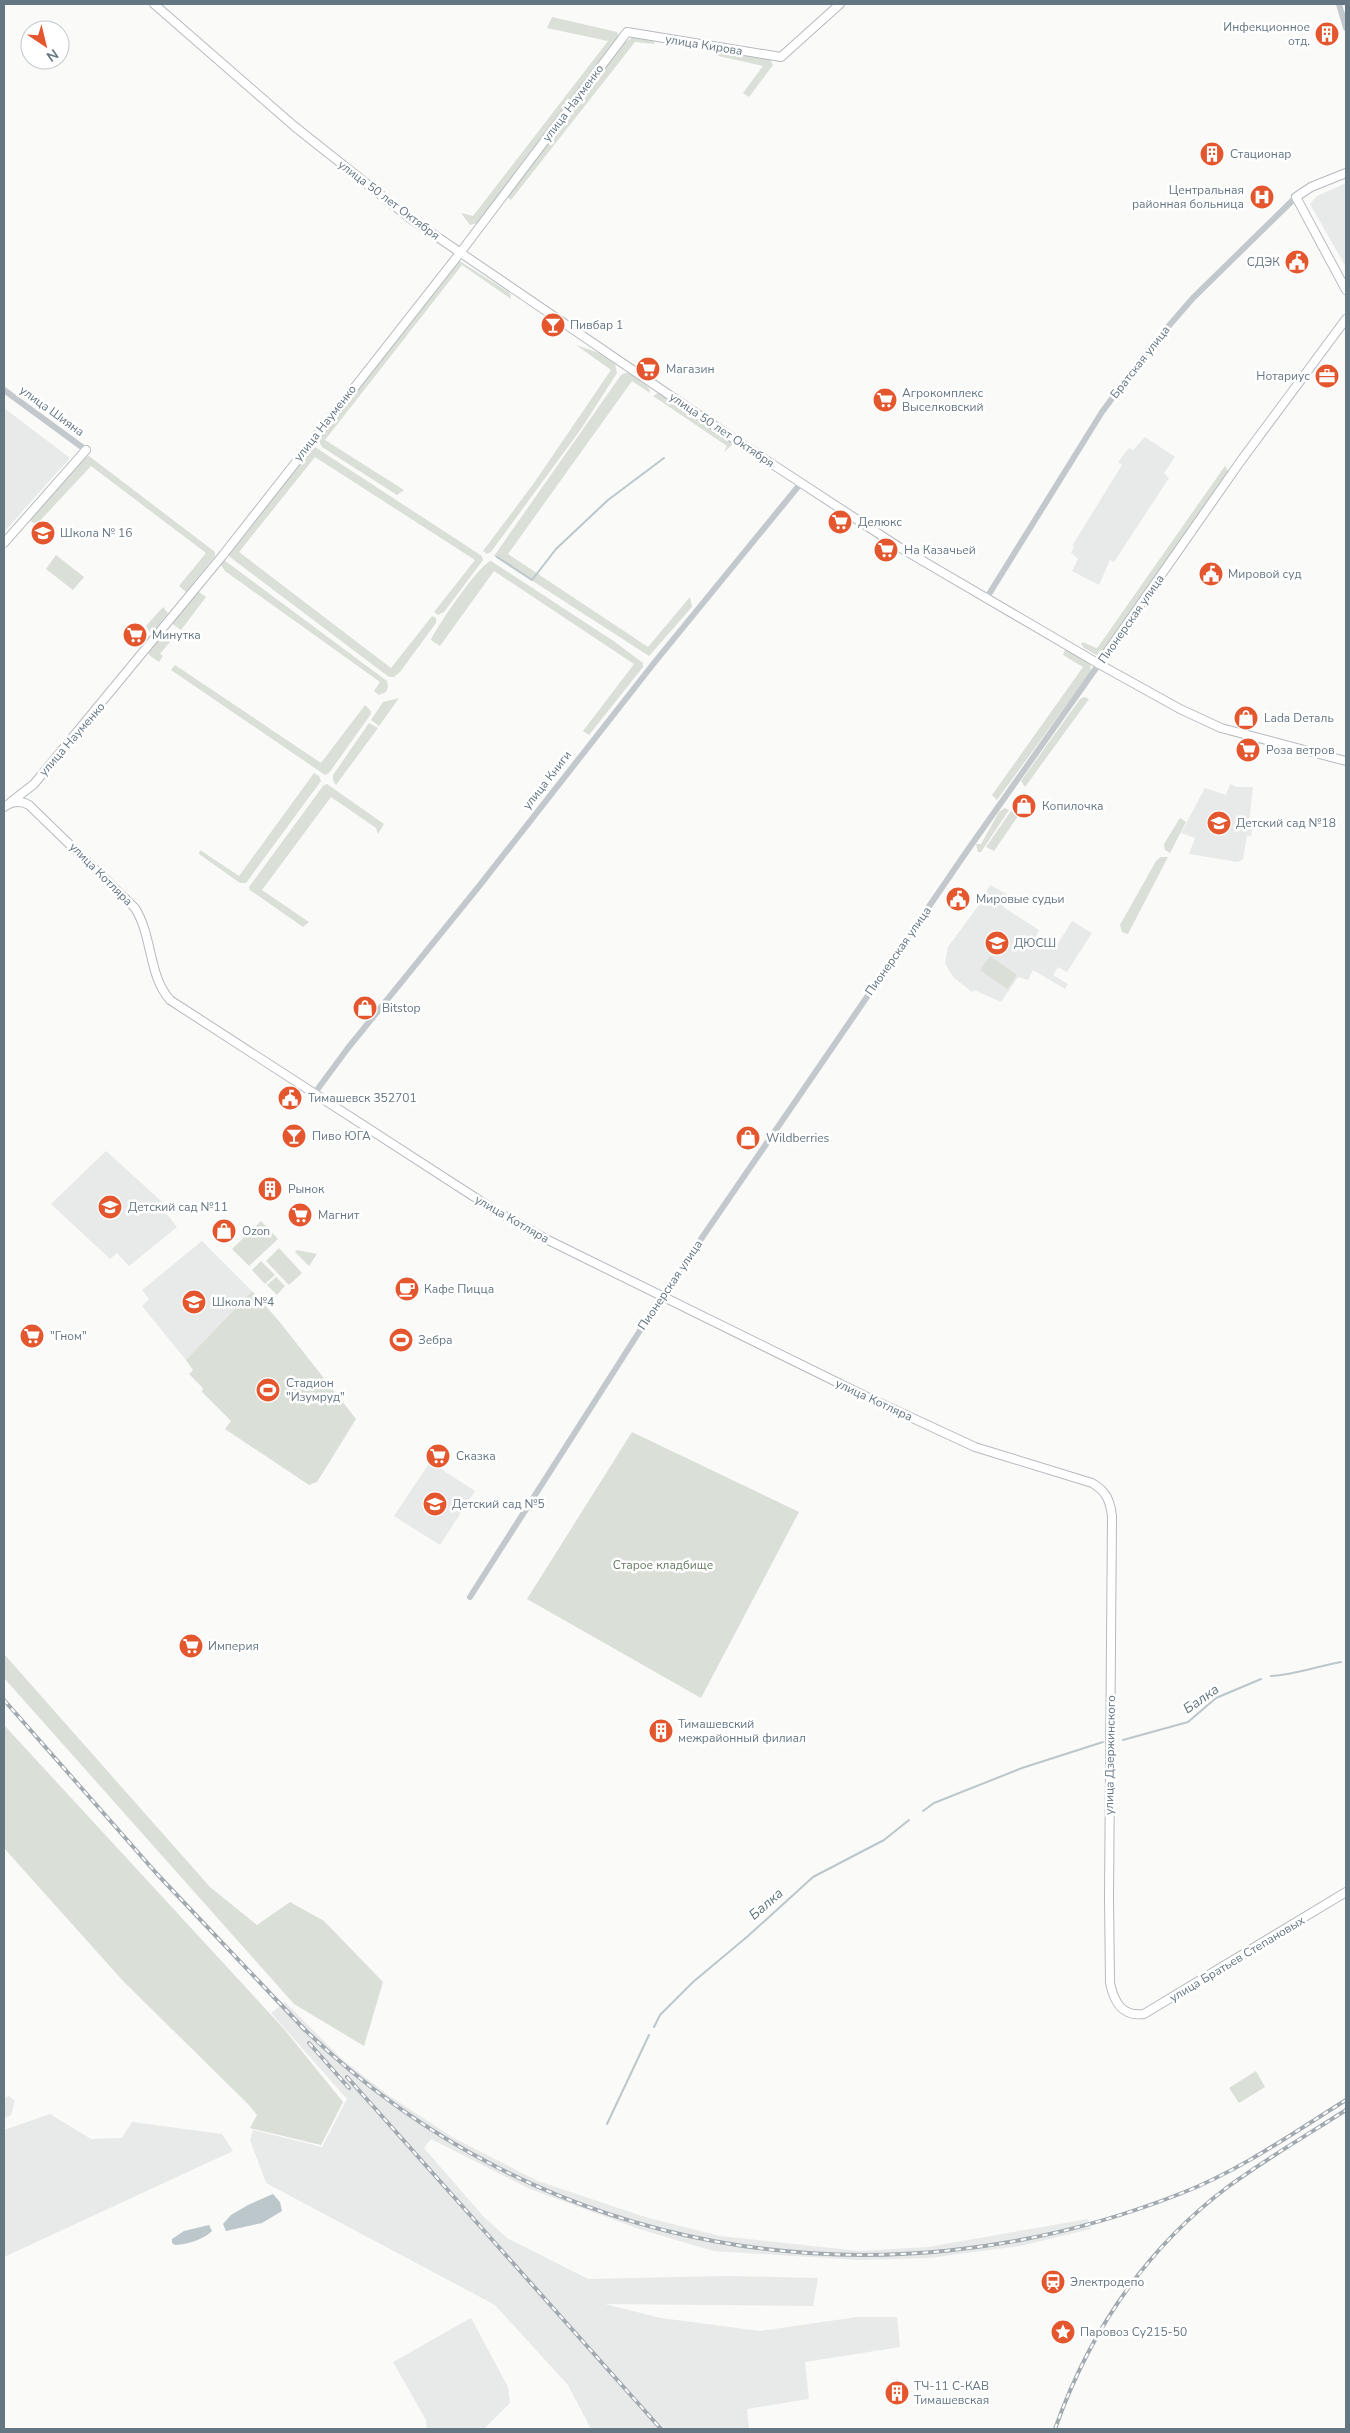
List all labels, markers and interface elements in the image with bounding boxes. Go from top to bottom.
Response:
place label: Инфекционное отд. [1223,19,1310,49]
north arrow [20,20,70,70]
building icon: Инфекционное отд. [1314,21,1340,47]
street label: улица Кирова [664,31,744,59]
text: N [42,44,62,66]
street label: улица Науменко [539,61,607,145]
building icon: Стационар [1199,141,1225,167]
place label: Стационар [1230,146,1291,162]
street label: улица 50 лет Октября [335,156,443,244]
place label: Центральная районная больница [1132,182,1244,212]
hospital icon: Центральная районная больница [1249,184,1275,210]
public building icon: СДЭК [1284,249,1310,275]
place label: СДЭК [1247,254,1280,270]
bar icon: Пивбар 1 [540,312,566,338]
place label: Пивбар 1 [570,317,623,333]
street label: Братская улица [1107,322,1173,402]
supermarket icon: Магазин [635,356,661,382]
place label: Магазин [666,361,714,377]
office icon: Нотариус [1314,363,1340,389]
place label: Нотариус [1256,368,1310,384]
street label: улица Науменко [290,381,360,465]
street label: улица Шияна [16,382,88,440]
place label: Агрокомплекс Выселковский [902,385,984,415]
supermarket icon: Агрокомплекс Выселковский [872,387,898,413]
street label: улица 50 лет Октября [666,389,778,471]
supermarket icon: Делюкс [827,509,853,535]
place label: Делюкс [858,514,902,530]
school or university icon: Школа № 16 [30,520,56,546]
place label: Школа № 16 [60,525,133,541]
supermarket icon: На Казачьей [873,537,899,563]
place label: На Казачьей [904,542,976,558]
public building icon: Мировой суд [1198,561,1224,587]
place label: Мировой суд [1228,566,1302,582]
street label: Пионерская улица [1094,571,1168,667]
supermarket icon: Минутка [122,622,148,648]
place label: Минутка [152,627,201,643]
street label: улица Науменко [35,699,109,779]
shop icon: Lada Dеталь [1233,705,1259,731]
place label: Lada Dеталь [1264,710,1334,726]
supermarket icon: Роза ветров [1235,737,1261,763]
place label: Роза ветров [1266,742,1335,758]
street label: улица Книги [519,747,575,813]
shop icon: Копилочка [1011,793,1037,819]
place label: Копилочка [1042,798,1104,814]
school or university icon: Детский сад №18 [1206,810,1232,836]
place label: Детский сад №18 [1236,815,1336,831]
street label: улица Котляра [66,839,136,909]
public building icon: Мировые судьи [945,886,971,912]
place label: Мировые судьи [976,891,1064,907]
street label: Пионерская улица [861,903,935,999]
school or university icon: ДЮСШ [984,930,1010,956]
place label: ДЮСШ [1014,935,1056,951]
shop icon: Bitstop [352,995,378,1021]
place label: Bitstop [382,1000,421,1016]
public building icon: Тимашевск 352701 [277,1085,303,1111]
place label: Тимашевск 352701 [308,1090,417,1106]
bar icon: Пиво ЮГА [281,1123,307,1149]
shop icon: Wildberries [735,1125,761,1151]
place label: Пиво ЮГА [312,1128,371,1144]
place label: Wildberries [766,1130,830,1146]
building icon: Рынок [257,1176,283,1202]
place label: Рынок [288,1181,325,1197]
street label: улица Котляра [472,1191,552,1247]
school or university icon: Детский сад №11 [97,1194,123,1220]
place label: Детский сад №11 [128,1199,228,1215]
supermarket icon: Магнит [287,1202,313,1228]
place label: Магнит [318,1207,360,1223]
shop icon: Ozon [211,1218,237,1244]
place label: Ozon [242,1223,270,1239]
street label: Пионерская улица [634,1237,706,1333]
cafe icon: Кафе Пицца [394,1276,420,1302]
place label: Кафе Пицца [424,1281,494,1297]
school or university icon: Школа №4 [181,1289,207,1315]
place label: Школа №4 [212,1294,274,1310]
supermarket icon: "Гном" [19,1323,45,1349]
sports icon: Зебра [388,1327,414,1353]
place label: "Гном" [50,1328,87,1344]
place label: Зебра [418,1332,453,1348]
place label: Стадион "Изумруд" [286,1375,345,1405]
street label: улица Котляра [833,1375,915,1425]
sports icon: Стадион "Изумруд" [255,1377,281,1403]
supermarket icon: Сказка [425,1443,451,1469]
place label: Сказка [456,1448,496,1464]
school or university icon: Детский сад №5 [422,1491,448,1517]
place label: Детский сад №5 [452,1496,545,1512]
park label: Старое кладбище [613,1557,713,1573]
supermarket icon: Империя [178,1633,204,1659]
place label: Империя [208,1638,259,1654]
water label: Балка [1179,1680,1223,1718]
street label: улица Дзержинского [1101,1695,1119,1815]
place label: Тимашевский межрайонный филиал [678,1716,806,1746]
building icon: Тимашевский межрайонный филиал [648,1718,674,1744]
water label: Балка [745,1884,787,1924]
street label: улица Братьев Степановых [1166,1912,1308,2006]
station icon: Электродепо [1040,2269,1066,2295]
place label: Электродепо [1070,2274,1145,2290]
place icon: Паровоз Су215-50 [1050,2319,1076,2345]
place label: Паровоз Су215-50 [1080,2324,1187,2340]
place label: ТЧ-11 С-КАВ Тимашевская [914,2378,989,2408]
building icon: ТЧ-11 С-КАВ Тимашевская [884,2380,910,2406]

